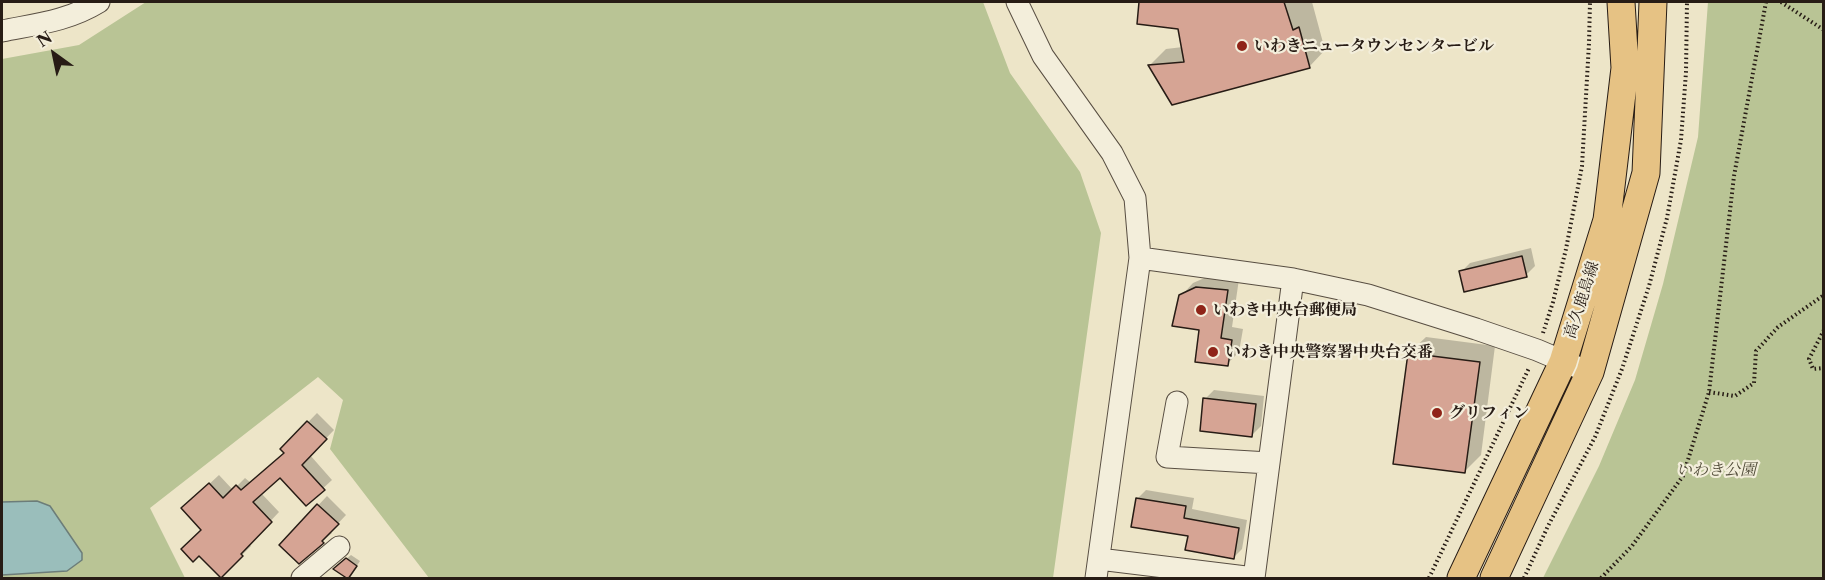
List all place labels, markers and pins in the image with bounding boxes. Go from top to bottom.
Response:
place label: いわきニュータウンセンタービル [1254,36,1494,56]
marker: いわきニュータウンセンタービル [1235,39,1249,53]
place label: いわき中央台郵便局 [1213,300,1357,320]
marker: いわき中央台郵便局 [1194,303,1208,317]
place label: いわき中央警察署中央台交番 [1225,342,1433,362]
marker: いわき中央警察署中央台交番 [1206,345,1220,359]
place label: グリフィン [1449,403,1529,423]
marker: グリフィン [1430,406,1444,420]

